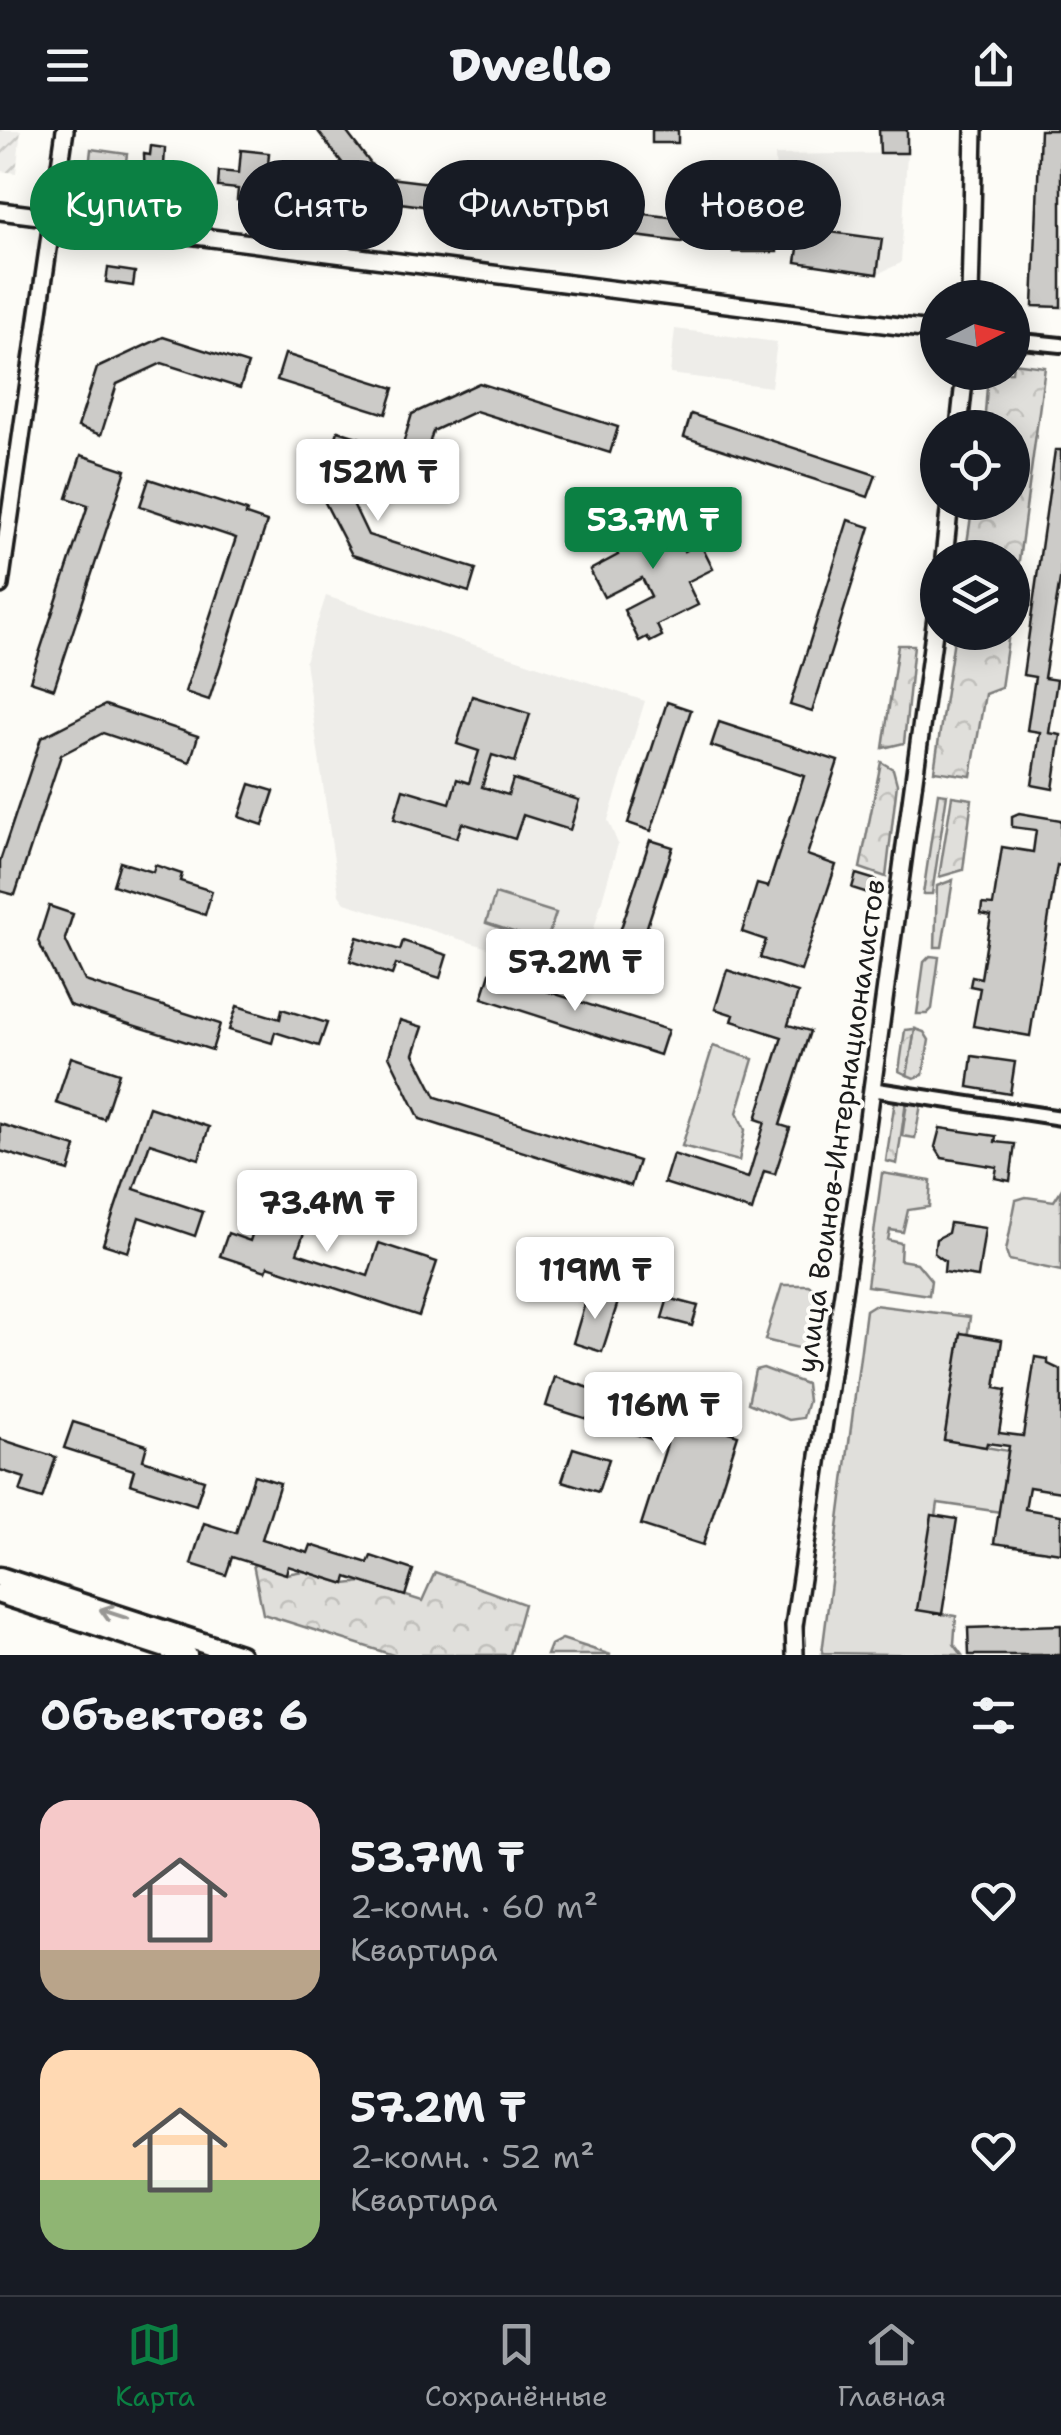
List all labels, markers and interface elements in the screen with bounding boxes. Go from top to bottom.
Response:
text: Dwello [449,35,612,95]
icon: menu [40,38,95,93]
icon: share [966,38,1021,93]
chip: Купить [30,160,218,250]
chip: Снять [238,160,403,250]
chip: Фильтры [423,160,645,250]
chip: Новое [665,160,841,250]
north arrow [920,280,1030,390]
map controls [920,280,1030,650]
button: locate [920,410,1030,520]
pin: 152M ₸ [297,439,459,524]
text: 152M ₸ [318,450,438,493]
pin: 53.7M ₸ [561,487,745,572]
text: 53.7M ₸ [587,498,719,541]
button: layers [920,540,1030,650]
street label: улица Воинов-Интернационалистов [787,877,893,1375]
pin: 57.2M ₸ [483,929,667,1014]
text: 57.2M ₸ [508,940,642,983]
pin: 73.4M ₸ [235,1170,419,1255]
text: 73.4M ₸ [259,1181,395,1224]
pin: 119M ₸ [514,1237,676,1322]
text: 119M ₸ [538,1248,652,1291]
pin: 116M ₸ [582,1372,744,1457]
text: 116M ₸ [606,1383,720,1426]
one-way arrow [98,1604,130,1622]
text: Объектов: 6 [40,1687,308,1743]
icon: filters [966,1688,1021,1743]
text: 53.7M ₸ [350,1829,524,1885]
icon: home [120,1840,240,1960]
icon: heart [966,1873,1021,1928]
text: 2-комн. · 60 m² [350,1885,598,1928]
text: Квартира [350,1928,498,1971]
text: 57.2M ₸ [350,2079,526,2135]
icon: home [120,2090,240,2210]
icon: heart [966,2123,1021,2178]
text: 2-комн. · 52 m² [350,2135,595,2178]
text: Квартира [350,2178,498,2221]
tab: Карта [115,2317,195,2415]
tab: Сохранённые [425,2317,608,2415]
tab: Главная [838,2317,946,2415]

